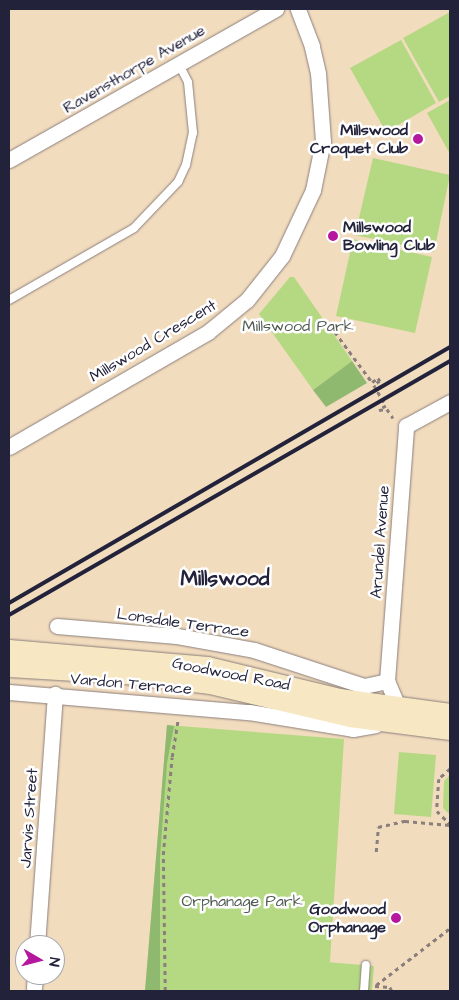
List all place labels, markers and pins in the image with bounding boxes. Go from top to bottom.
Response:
place label: Millswood Croquet Club [310,120,408,158]
marker: Millswood Croquet Club [412,133,424,145]
place label: Millswood Bowling Club [343,217,435,255]
marker: Millswood Bowling Club [327,230,339,242]
place label: Goodwood Orphanage [308,899,386,937]
marker: Goodwood Orphanage [390,912,402,924]

